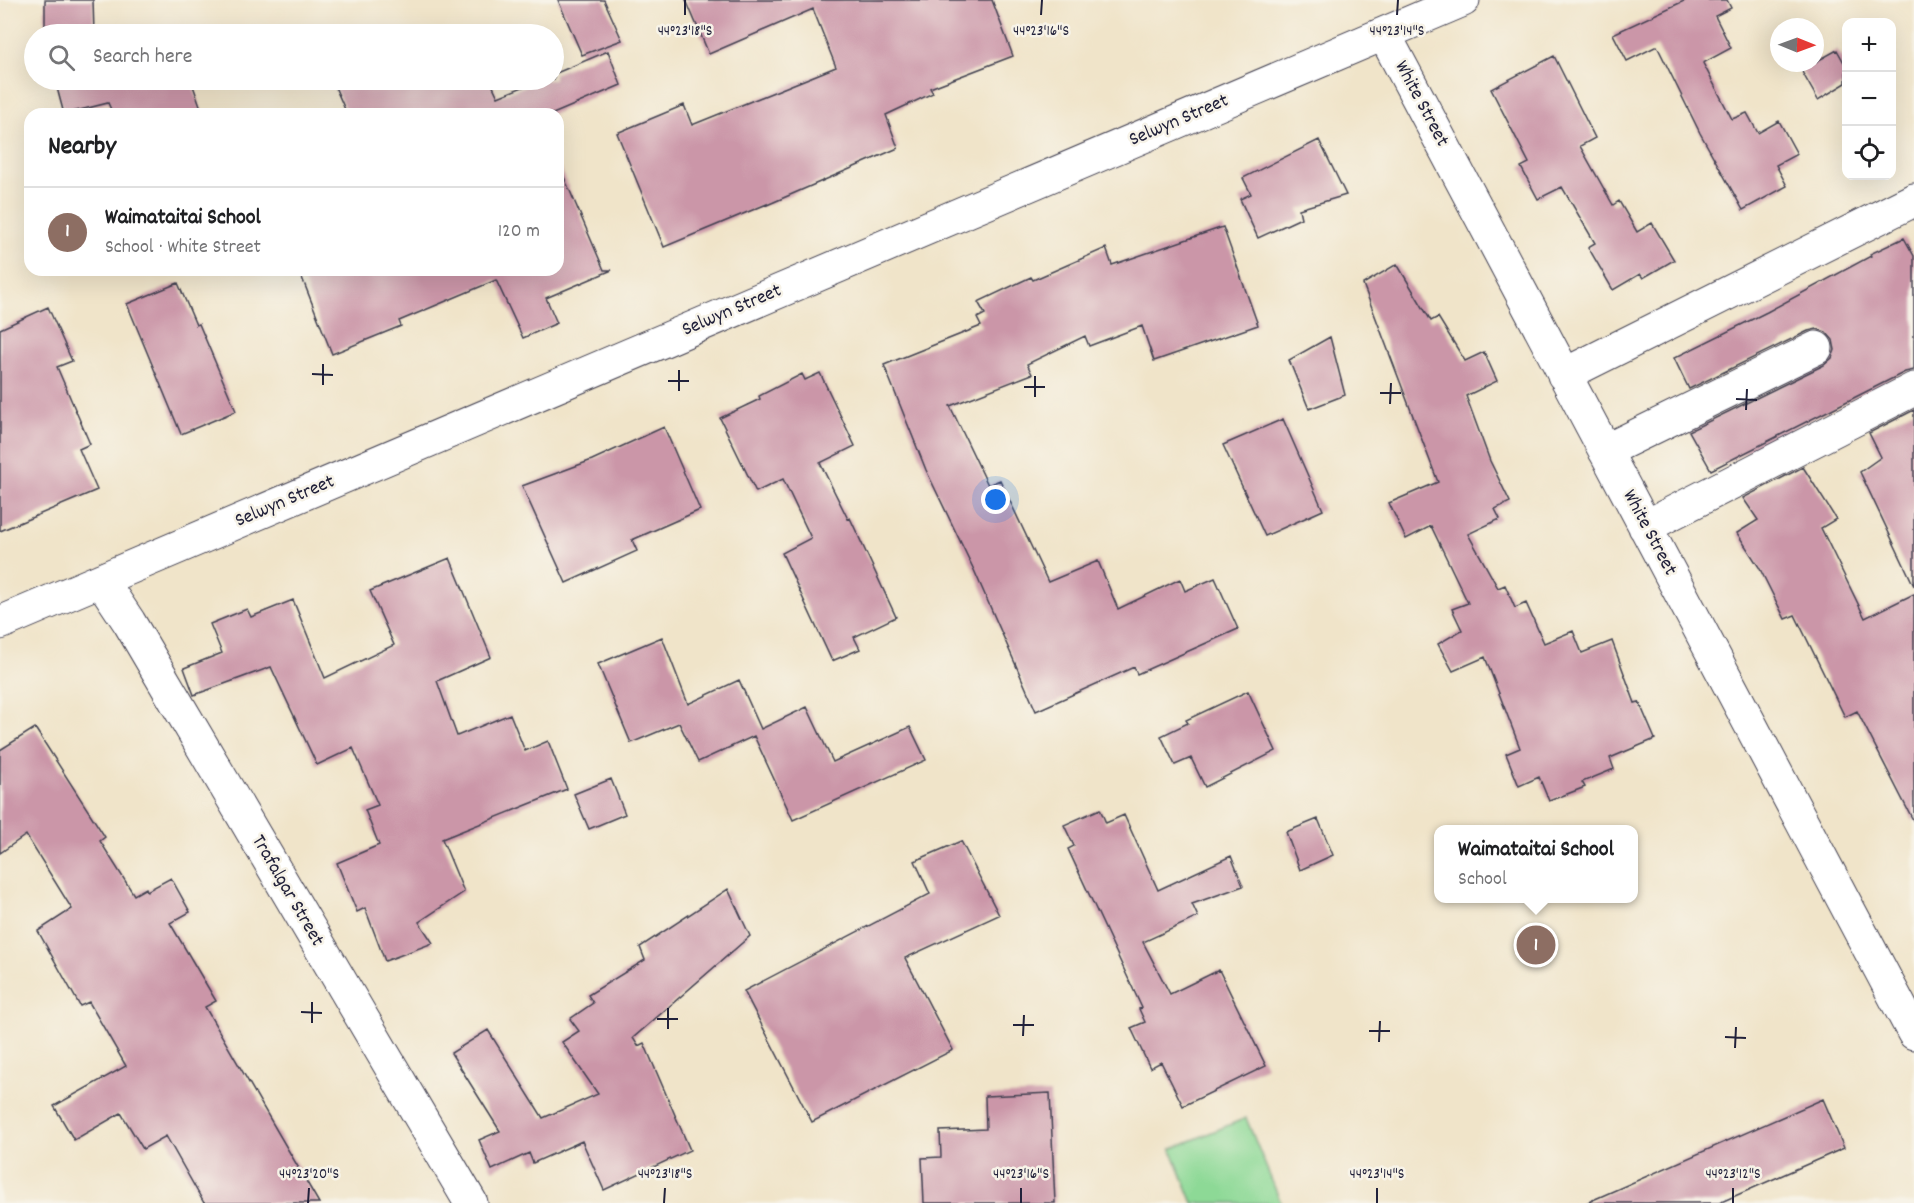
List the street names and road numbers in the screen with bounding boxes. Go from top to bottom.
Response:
street label: White Street [1387,56,1455,152]
street label: Selwyn Street [1125,87,1233,155]
street label: Selwyn Street [678,277,786,345]
street label: Selwyn Street [231,468,339,536]
street label: White Street [1615,485,1683,581]
street label: Trafalgar Street [244,830,330,952]

